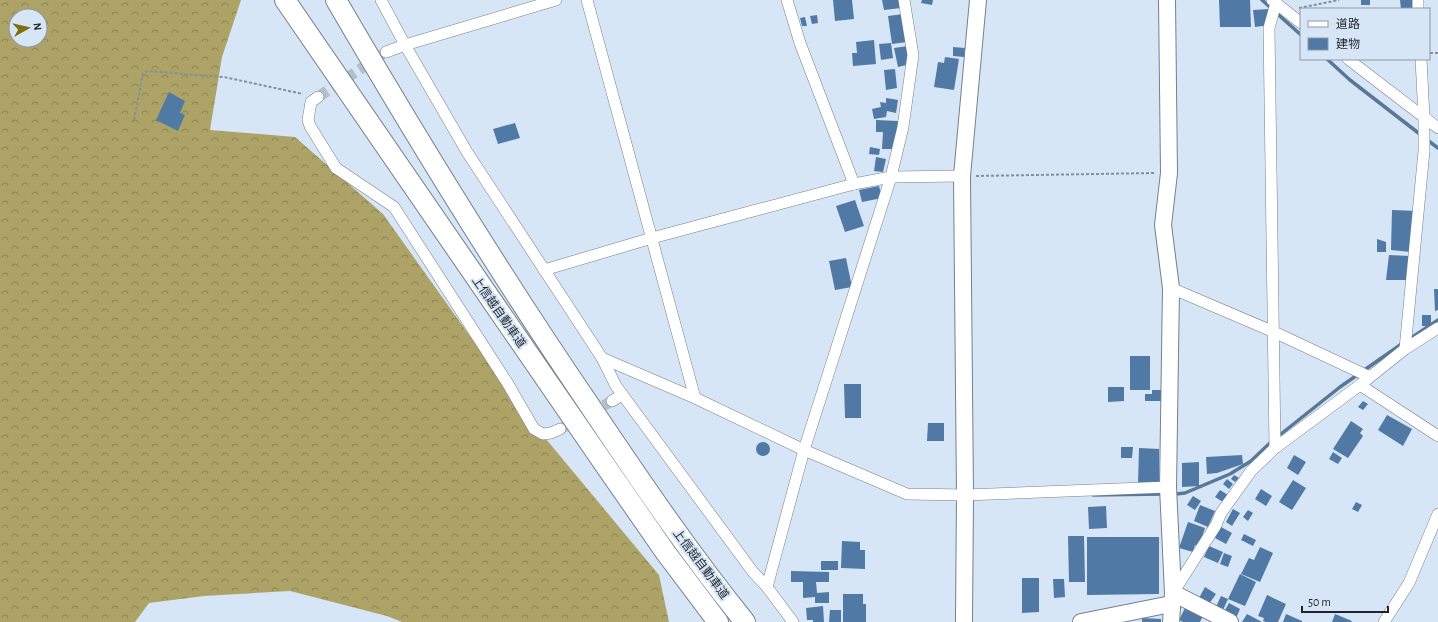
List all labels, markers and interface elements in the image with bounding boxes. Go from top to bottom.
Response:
north arrow [8,8,48,48]
legend [1300,8,1430,60]
text: 道路 [1336,17,1360,30]
text: N [31,22,43,31]
text: 建物 [1336,37,1360,50]
street label: 上信越自動車道 [470,274,529,350]
street label: 上信越自動車道 [671,526,732,601]
scale bar [1302,588,1388,614]
text: 50 m [1308,596,1331,608]

